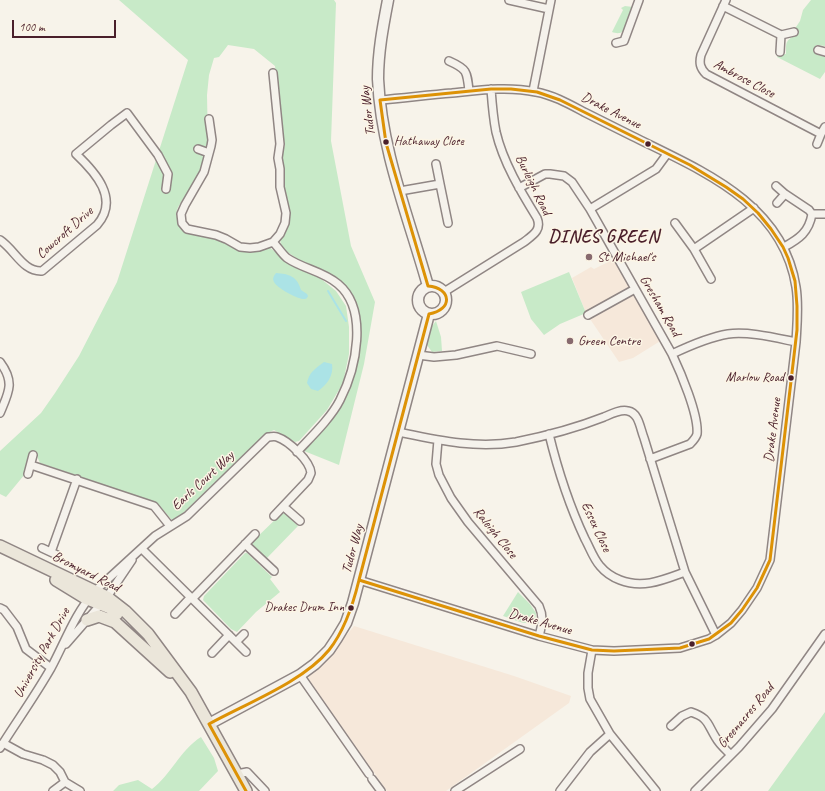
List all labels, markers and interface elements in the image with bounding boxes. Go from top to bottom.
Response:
scale bar [14,12,118,38]
text: 100 m [19,19,45,35]
street label: Ambrose Close [710,56,778,102]
street label: Tudor Way [357,85,379,137]
street label: Drake Avenue [578,89,644,133]
place label: Hathaway Close [394,134,464,150]
marker: Hathaway Close [381,137,391,147]
unlabelled marker [643,139,653,149]
street label: Burleigh Road [511,152,555,218]
street label: Cowcroft Drive [33,203,97,263]
district label: DINES GREEN [549,226,659,248]
place label: St Michael's [597,249,655,265]
marker: St Michael's [584,252,594,262]
street label: Gresham Road [636,272,684,340]
place label: Green Centre [578,333,640,349]
marker: Green Centre [565,336,575,346]
place label: Marlow Road [726,370,784,386]
marker: Marlow Road [786,373,796,383]
street label: Drake Avenue [761,397,785,463]
street label: Earls Court Way [168,448,238,514]
street label: Essex Close [577,499,615,555]
street label: Raleigh Close [469,504,521,562]
street label: Tudor Way [338,523,368,575]
street label: Bromyard Road [49,548,123,596]
place label: Drakes Drum Inn [265,600,344,616]
marker: Drakes Drum Inn [346,603,356,613]
street label: University Park Drive [10,605,74,701]
street label: Drake Avenue [507,605,573,639]
unlabelled marker [687,639,697,649]
street label: Greenacres Road [714,680,778,752]

